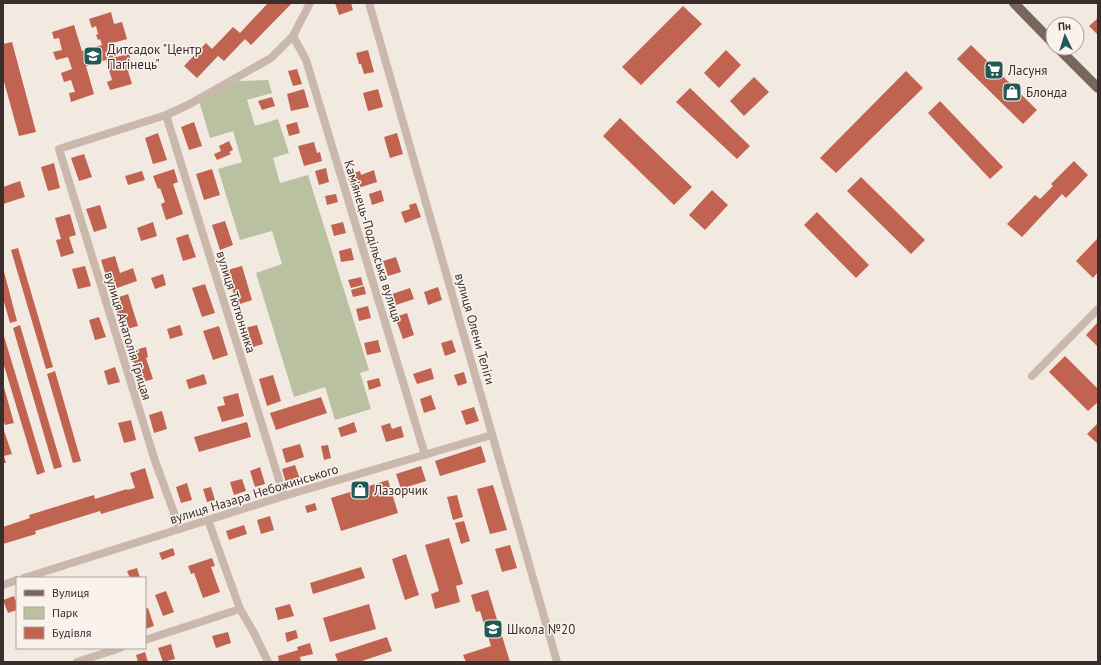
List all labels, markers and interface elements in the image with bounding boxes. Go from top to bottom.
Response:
north arrow [1045,16,1085,56]
text: Пн [1057,19,1071,33]
place label: Дитсадок "Центр Пагінець" [107,41,202,73]
school or university icon: Дитсадок "Центр Пагінець" [82,45,104,67]
supermarket icon: Ласуня [983,59,1005,81]
place label: Ласуня [1007,62,1048,79]
shop icon: Блонда [1001,81,1023,103]
place label: Блонда [1026,84,1067,101]
street label: Камʼянець-Подільська вулиця [340,158,406,324]
street label: вулиця Тютюнника [212,249,260,355]
street label: вулиця Анатолія Грицая [100,270,156,402]
street label: вулиця Олени Теліги [451,271,499,387]
street label: вулиця Назара Небожинського [168,460,340,528]
shop icon: Лазорчик [349,479,371,501]
place label: Лазорчик [373,482,429,499]
legend [16,577,146,649]
text: Вулиця [52,585,89,600]
text: Парк [52,605,78,620]
school or university icon: Школа №20 [482,618,504,640]
place label: Школа №20 [507,621,575,638]
text: Будівля [52,625,91,640]

